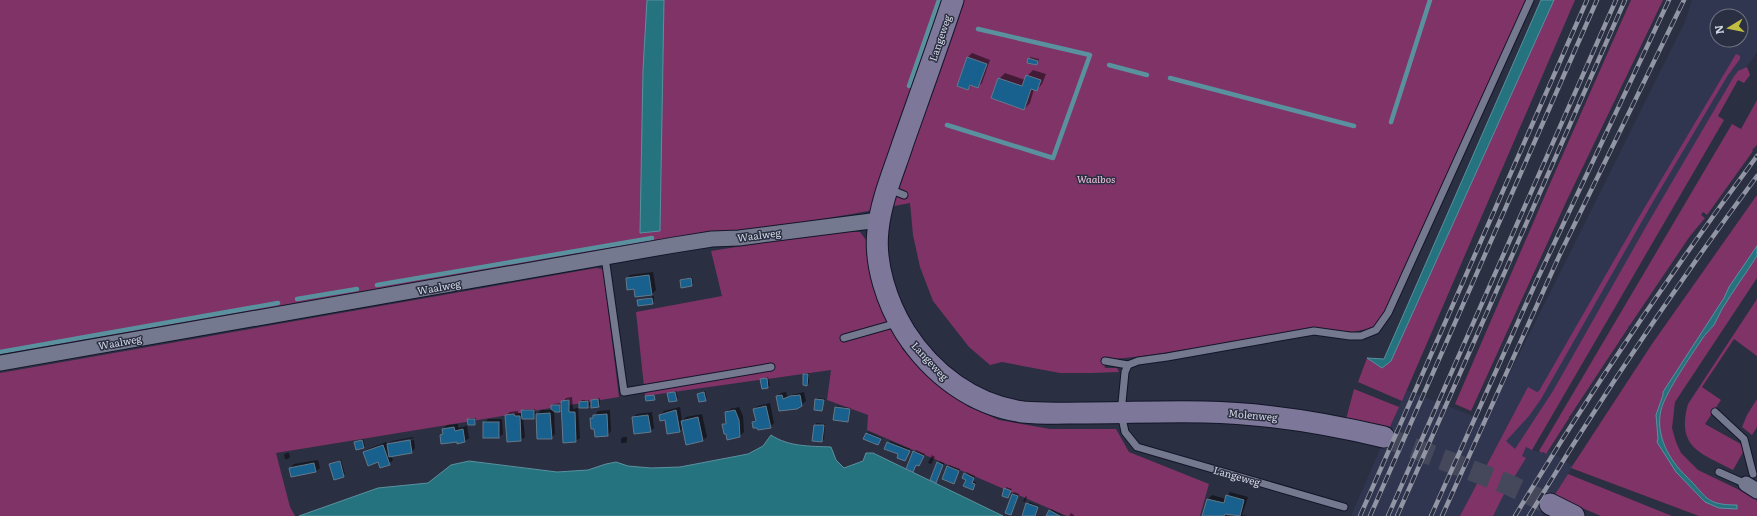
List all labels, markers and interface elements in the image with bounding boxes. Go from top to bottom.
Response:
north arrow [1709,8,1749,48]
street label: Langeweg [925,12,955,63]
text: N [1709,24,1727,36]
park label: Waalbos [1077,171,1115,186]
street label: Waalweg [736,224,782,245]
street label: Waalweg [416,275,462,298]
street label: Waalweg [97,330,143,353]
street label: Langeweg [909,338,952,384]
street label: Molenweg [1228,405,1279,424]
street label: Langeweg [1212,462,1263,489]

